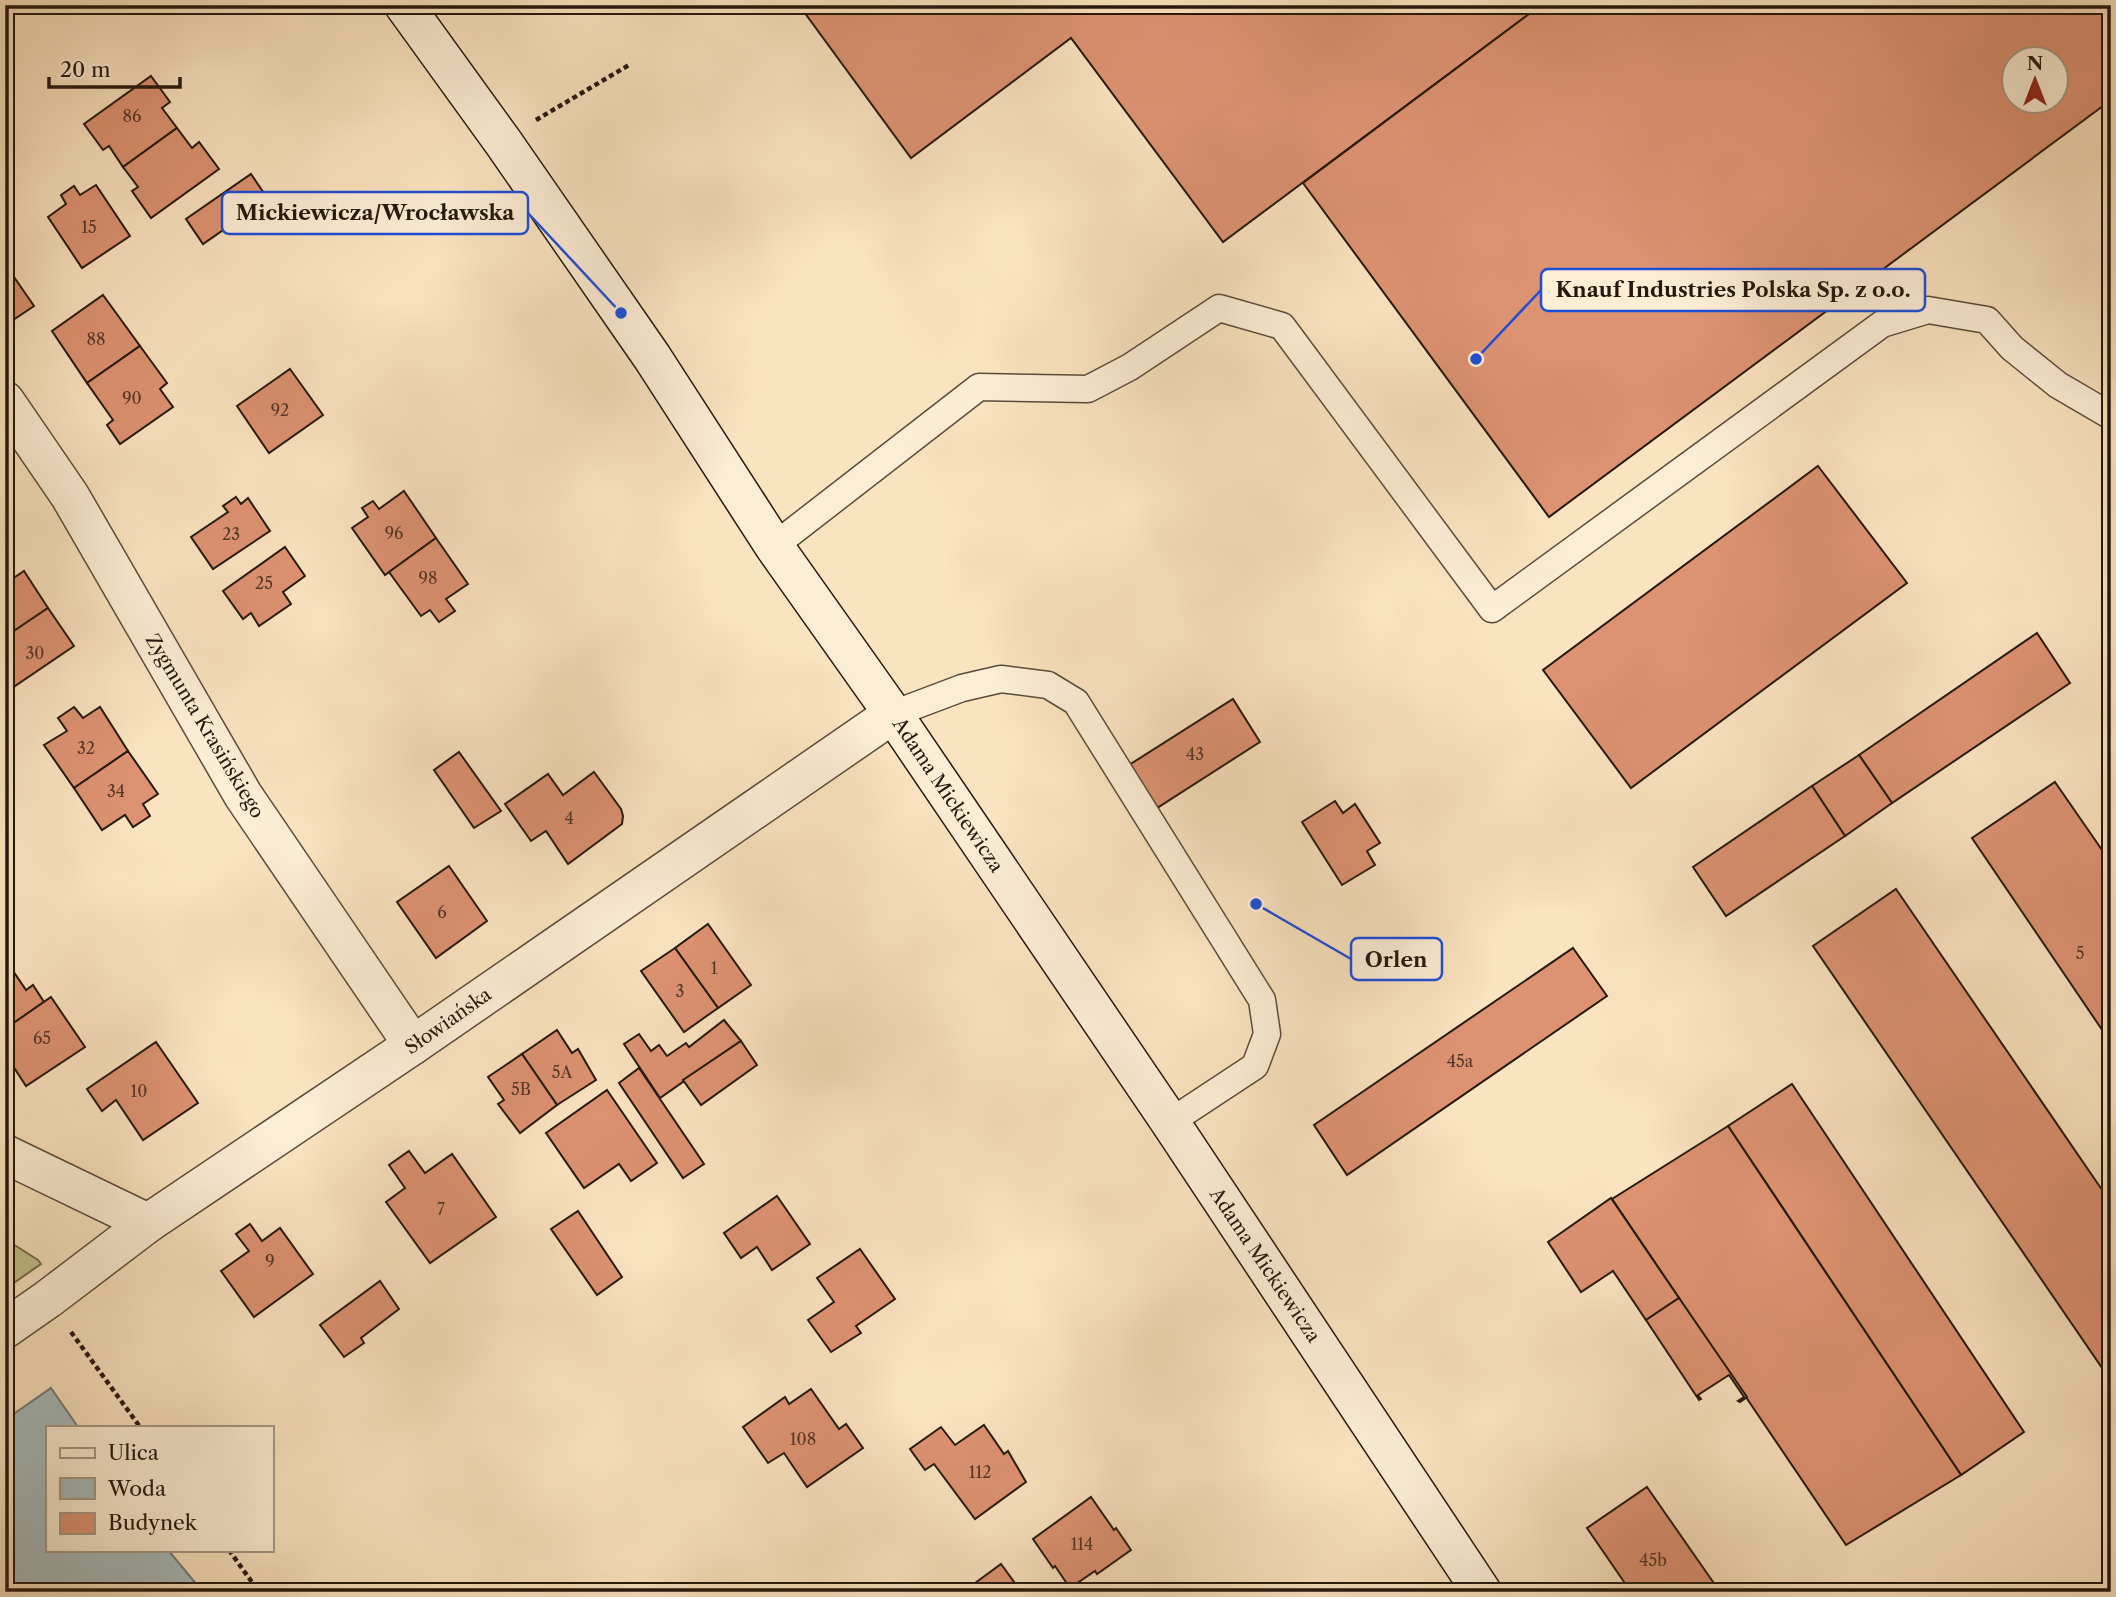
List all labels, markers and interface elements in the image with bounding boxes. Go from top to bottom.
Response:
scale bar [49,46,180,90]
north arrow [2000,46,2070,116]
text: N [2027,52,2043,75]
text: 20 m [60,57,111,82]
house number: 86 [123,106,141,126]
callout: Mickiewicza/Wrocławska [222,192,528,234]
text: Mickiewicza/Wrocławska [236,200,515,225]
house number: 15 [81,217,97,237]
callout: Knauf Industries Polska Sp. z o.o. [1541,269,1925,311]
text: Knauf Industries Polska Sp. z o.o. [1556,277,1910,302]
house number: 88 [87,329,105,349]
house number: 90 [122,388,142,408]
house number: 92 [271,400,289,420]
house number: 96 [385,523,403,543]
house number: 23 [222,524,240,544]
house number: 98 [419,568,437,588]
house number: 25 [255,573,273,593]
street label: Zygmunta Krasińskiego [141,630,269,822]
house number: 30 [26,643,44,663]
street label: Adama Mickiewicza [887,713,1008,877]
house number: 32 [77,738,95,758]
house number: 43 [1186,744,1204,764]
house number: 34 [107,781,125,801]
house number: 4 [564,808,574,828]
house number: 6 [437,902,447,922]
callout: Orlen [1351,938,1442,980]
house number: 5 [2076,943,2084,963]
text: Orlen [1365,947,1428,972]
house number: 1 [711,958,718,978]
house number: 3 [676,981,684,1001]
street label: Słowiańska [400,983,496,1059]
house number: 65 [33,1028,51,1048]
house number: 45a [1447,1051,1474,1071]
house number: 5A [552,1062,573,1082]
house number: 5B [511,1079,531,1099]
house number: 10 [131,1081,147,1101]
street label: Adama Mickiewicza [1204,1183,1325,1347]
house number: 7 [437,1199,445,1219]
house number: 9 [265,1251,275,1271]
legend [46,1426,273,1552]
house number: 108 [790,1429,816,1449]
text: Ulica [108,1440,160,1465]
house number: 112 [969,1462,991,1482]
text: Woda [107,1476,167,1501]
text: Budynek [108,1510,198,1535]
house number: 114 [1071,1534,1093,1554]
house number: 45b [1639,1550,1667,1570]

